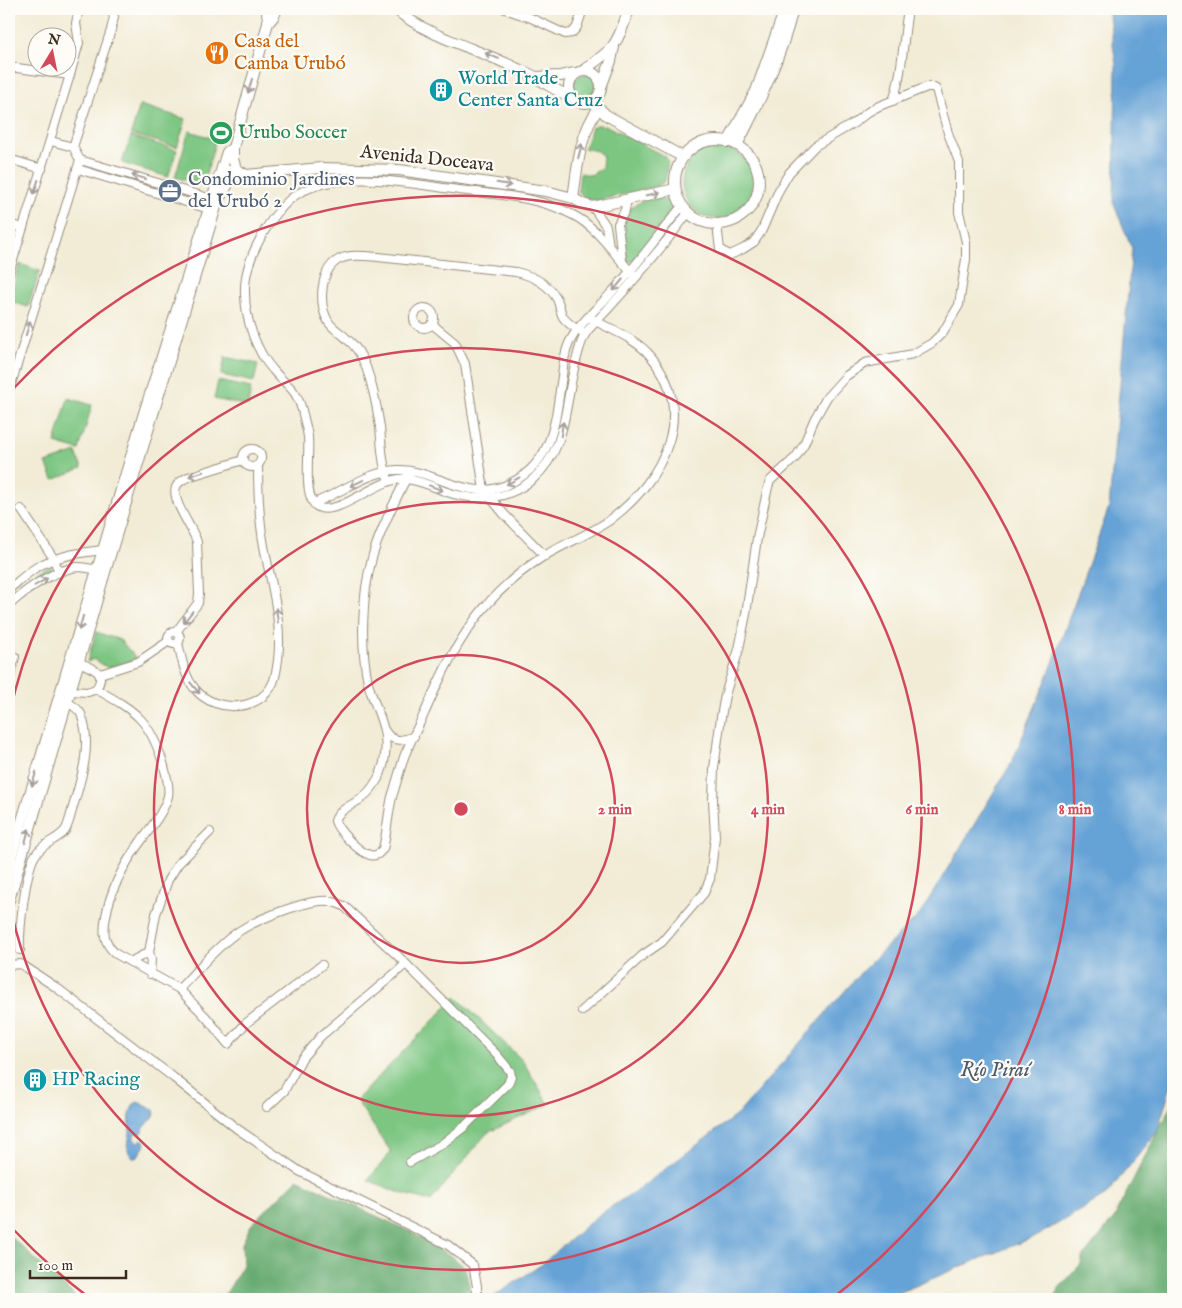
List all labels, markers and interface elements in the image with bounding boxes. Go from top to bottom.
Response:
north arrow [28,28,78,78]
text: N [46,30,62,50]
place label: Casa del Camba Urubó [234,30,346,76]
restaurant icon: Casa del Camba Urubó [204,40,230,66]
one-way arrow [485,51,500,61]
place label: World Trade Center Santa Cruz [458,67,603,113]
building icon: World Trade Center Santa Cruz [428,77,454,103]
one-way arrow [244,78,254,94]
sports icon: Urubo Soccer [208,120,234,146]
place label: Urubo Soccer [238,121,347,145]
street label: Avenida Doceava [358,140,496,178]
one-way arrow [576,144,585,160]
place label: Condominio Jardines del Urubó 2 [188,168,355,214]
one-way arrow [131,172,147,182]
office icon: Condominio Jardines del Urubó 2 [157,178,183,204]
one-way arrow [31,179,41,195]
one-way arrow [495,180,511,190]
one-way arrow [645,188,661,198]
one-way arrow [612,278,623,291]
one-way arrow [24,320,34,336]
one-way arrow [558,422,568,438]
one-way arrow [189,470,205,480]
one-way arrow [506,477,521,486]
one-way arrow [350,479,365,489]
one-way arrow [427,484,443,493]
one-way arrow [34,577,49,587]
one-way arrow [272,607,282,623]
one-way arrow [183,610,194,623]
one-way arrow [75,615,85,631]
one-way arrow [190,681,201,694]
one-way arrow [29,771,39,787]
centre of rings [452,800,470,818]
text: 2 min [598,800,632,819]
text: 4 min [751,800,785,819]
text: 6 min [905,800,939,819]
text: 8 min [1059,800,1091,819]
one-way arrow [23,829,33,845]
water label: Río Piraí [961,1058,1033,1083]
building icon: HP Racing [22,1067,48,1093]
place label: HP Racing [52,1068,140,1092]
scale bar [30,1248,126,1280]
text: 100 m [38,1256,74,1275]

